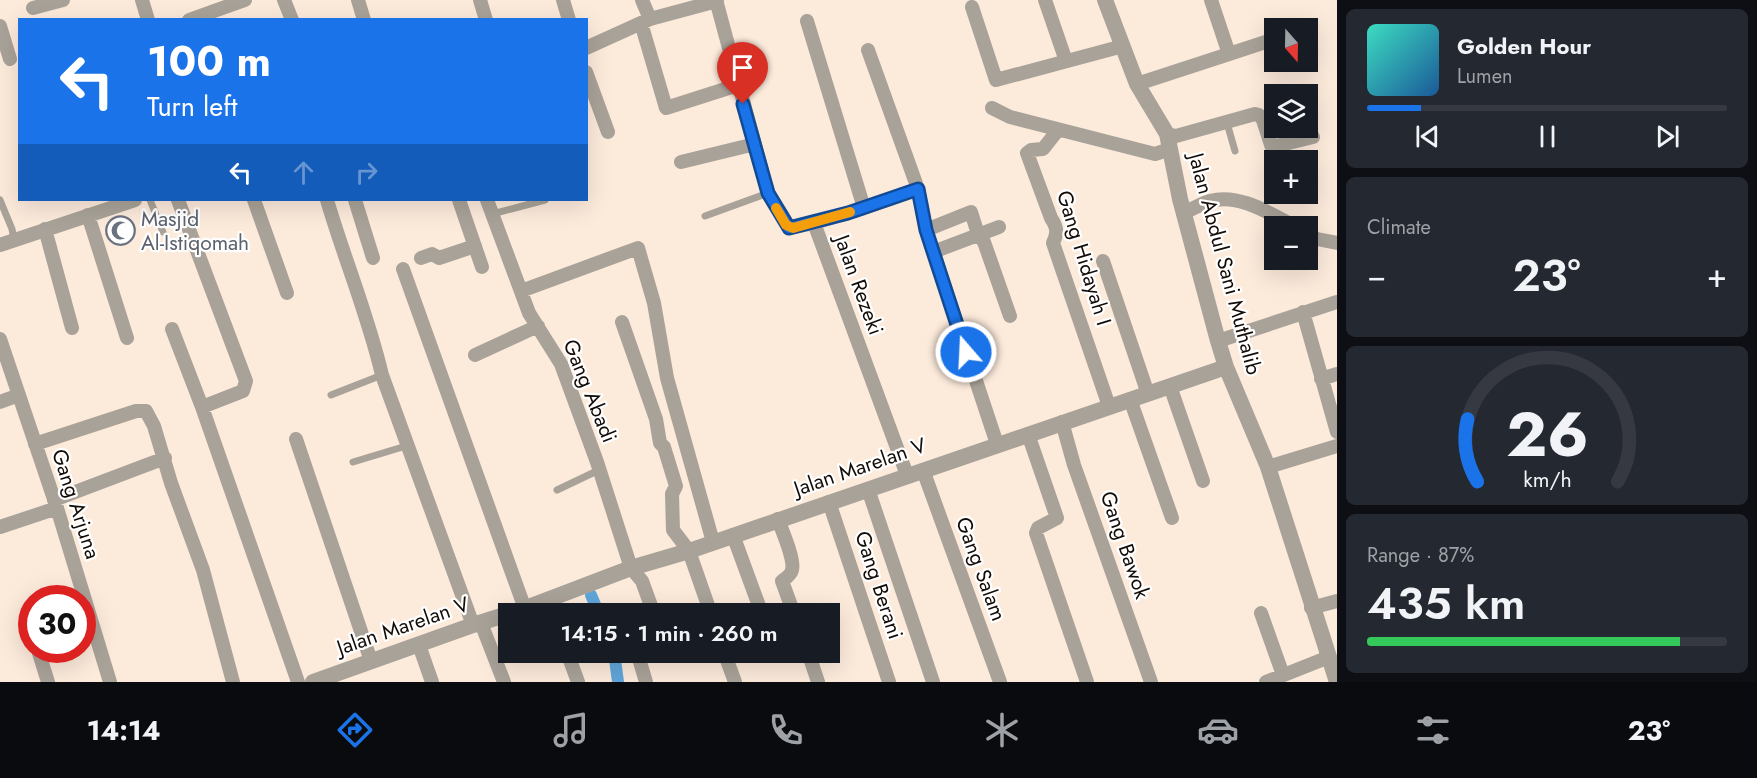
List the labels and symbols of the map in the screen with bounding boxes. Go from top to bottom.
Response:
north arrow [1264,18,1318,72]
pin [717,42,768,104]
street label: Jalan Abdul Sani Muthalib [1180,147,1269,378]
street label: Gang Hidayah I [1049,187,1119,329]
place label: Masjid Al-Istiqomah [141,204,249,258]
mosque icon: Masjid Al-Istiqomah [104,215,136,247]
street label: Jalan Rezeki [826,228,891,339]
position arrow [934,320,998,384]
street label: Gang Abadi [556,335,624,447]
street label: Jalan Marelan V [787,430,930,505]
street label: Gang Arjuna [44,445,108,563]
street label: Gang Bawok [1093,487,1158,604]
street label: Gang Salam [948,513,1014,625]
street label: Gang Berani [847,527,911,643]
speed limit sign: 30 [18,585,96,663]
street label: Jalan Marelan V [330,589,473,664]

